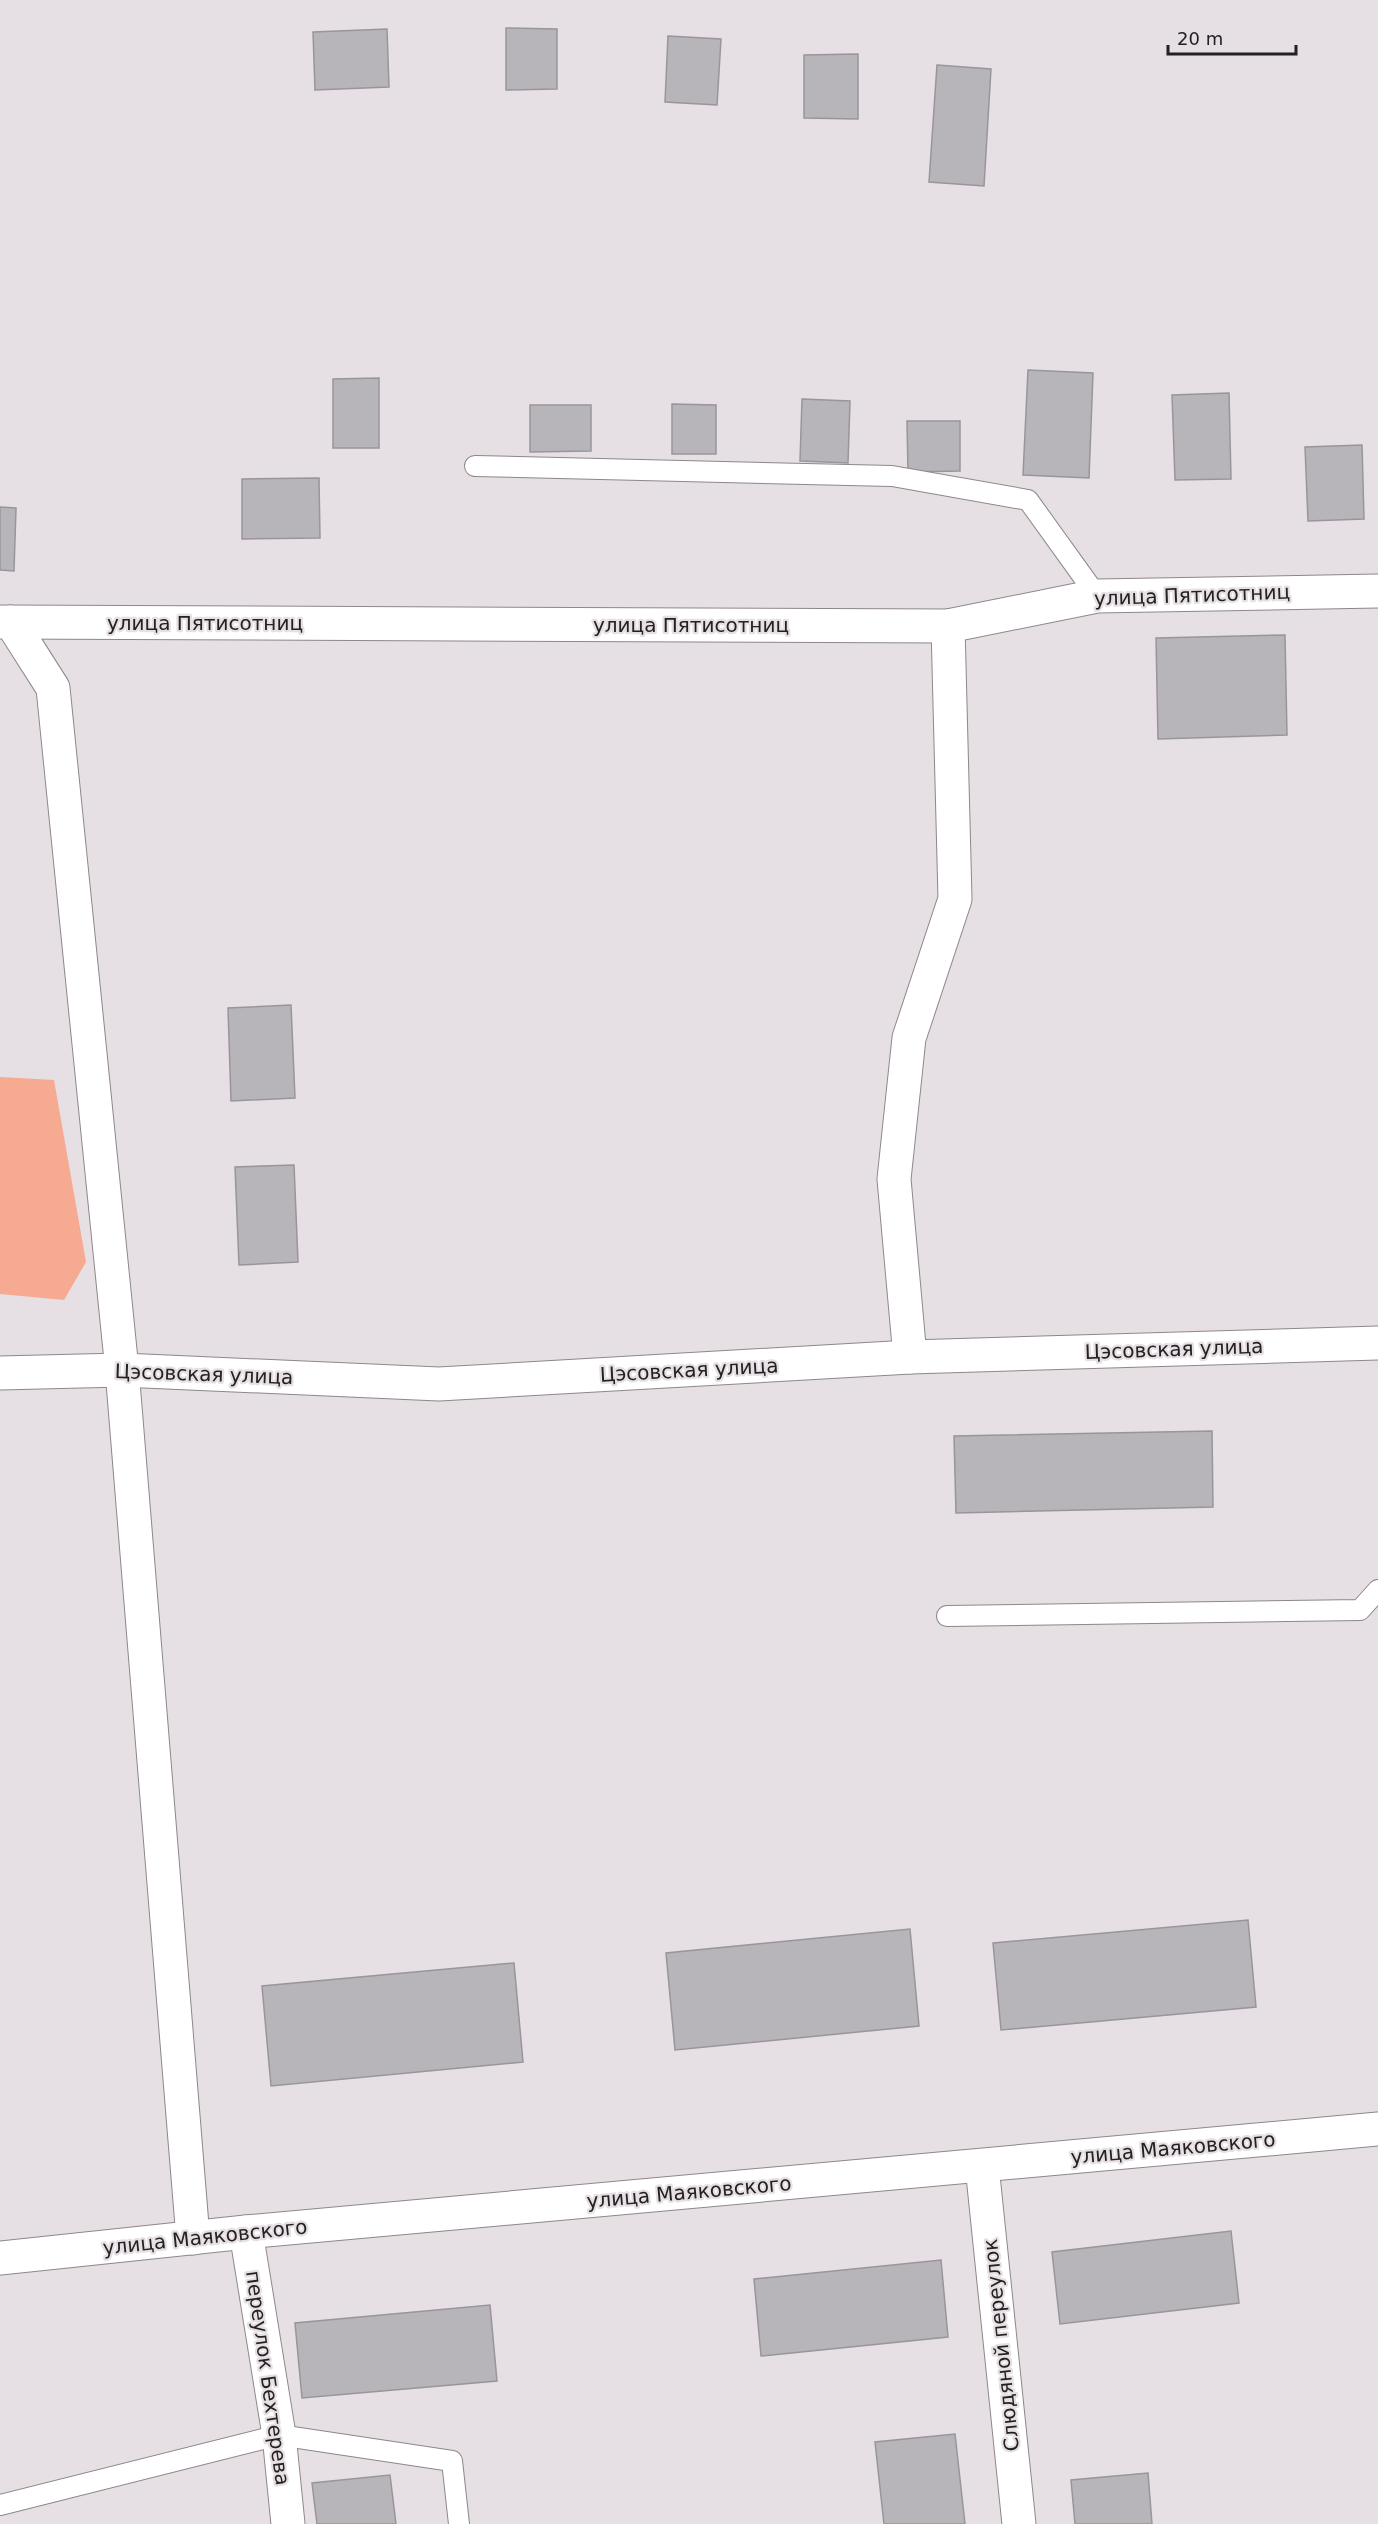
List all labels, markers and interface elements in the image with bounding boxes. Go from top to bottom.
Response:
scale bar [1168,18,1296,56]
text: 20 m [1177,28,1223,49]
street label: улица Пятисотниц [1094,580,1290,610]
street label: улица Пятисотниц [107,611,303,635]
street label: улица Пятисотниц [593,613,789,637]
street label: Цэсовская улица [1084,1334,1264,1364]
street label: Цэсовская улица [599,1353,779,1387]
street label: Цэсовская улица [114,1359,294,1389]
street label: улица Маяковского [1070,2127,1276,2169]
street label: улица Маяковского [586,2171,792,2213]
street label: улица Маяковского [102,2214,308,2260]
street label: Слюдяной переулок [978,2238,1024,2452]
street label: переулок Бехтерева [241,2269,295,2487]

